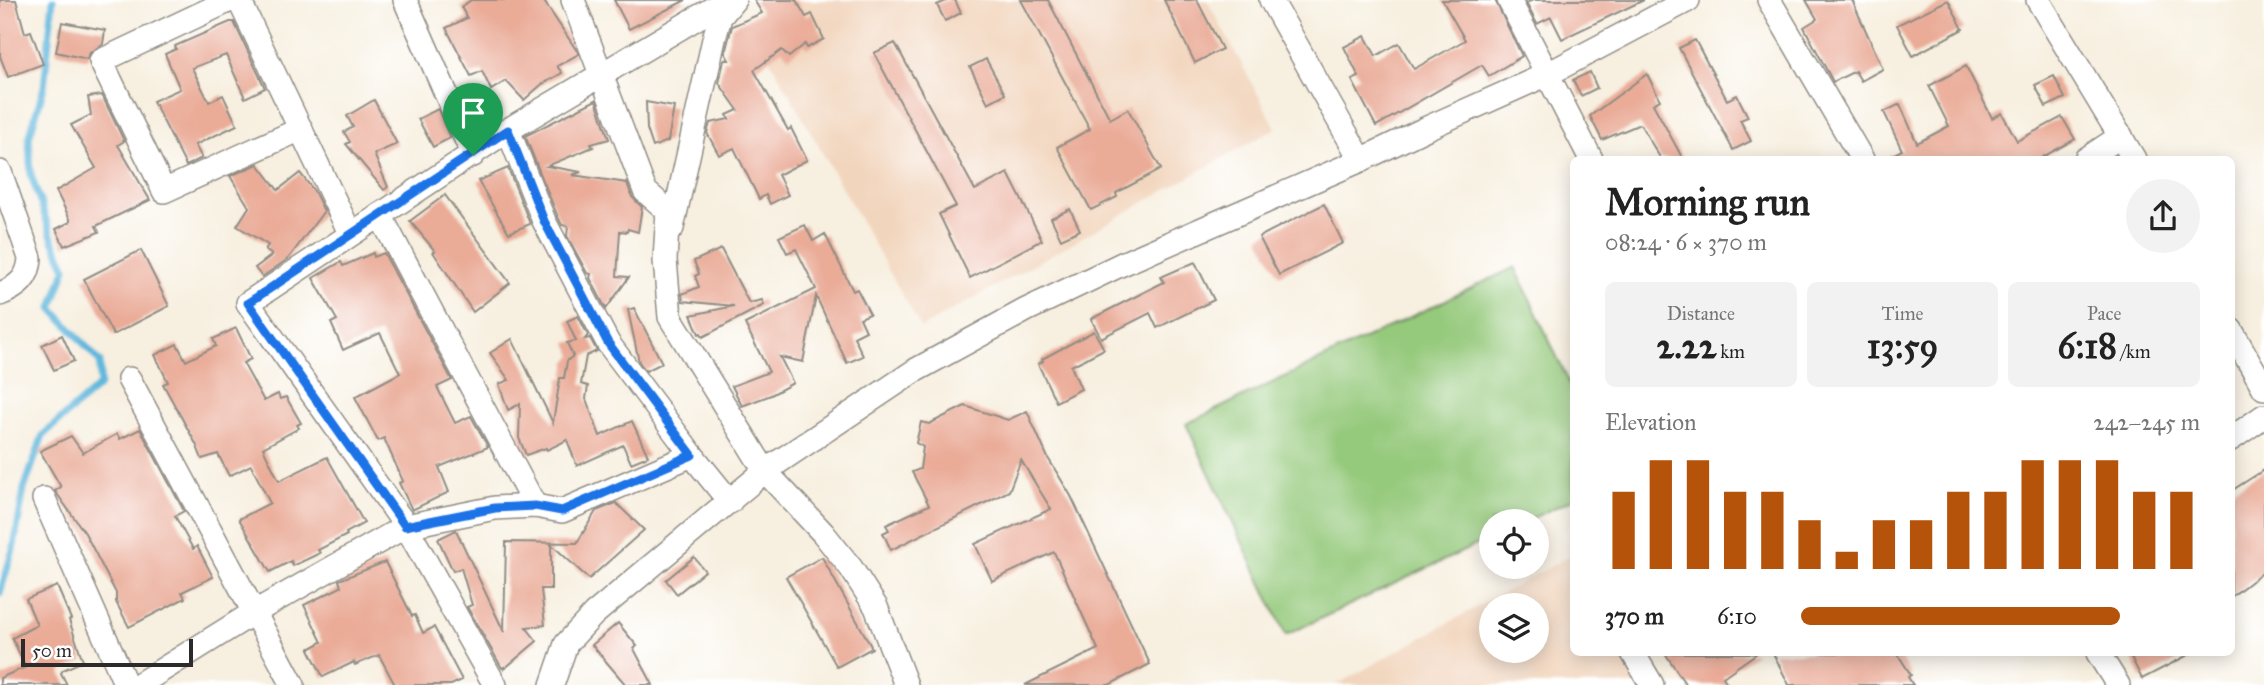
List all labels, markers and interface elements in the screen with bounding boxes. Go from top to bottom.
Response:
pin [443,83,503,155]
icon: arrive [454,94,492,132]
text: Morning run [1605,179,1810,225]
button: share [2126,179,2200,253]
text: 08:24 · 6 × 370 m [1605,228,1767,256]
text: Distance [1667,302,1735,325]
text: Time [1881,302,1924,325]
text: Pace [2087,302,2121,325]
text: 2.22 [1657,325,1716,368]
text: 13:59 [1867,325,1938,368]
text: 6:18 [2058,325,2117,368]
text: km [1716,340,1745,363]
text: /km [2117,340,2151,363]
text: Elevation [1605,408,1696,436]
text: 242–245 m [2093,408,2200,436]
map controls [1479,509,1549,663]
button: locate [1479,509,1549,579]
button: layers [1479,593,1549,663]
text: 370 m [1605,602,1664,630]
text: 6:10 [1717,602,1757,630]
scale bar [21,636,192,668]
text: 50 m [32,639,72,662]

